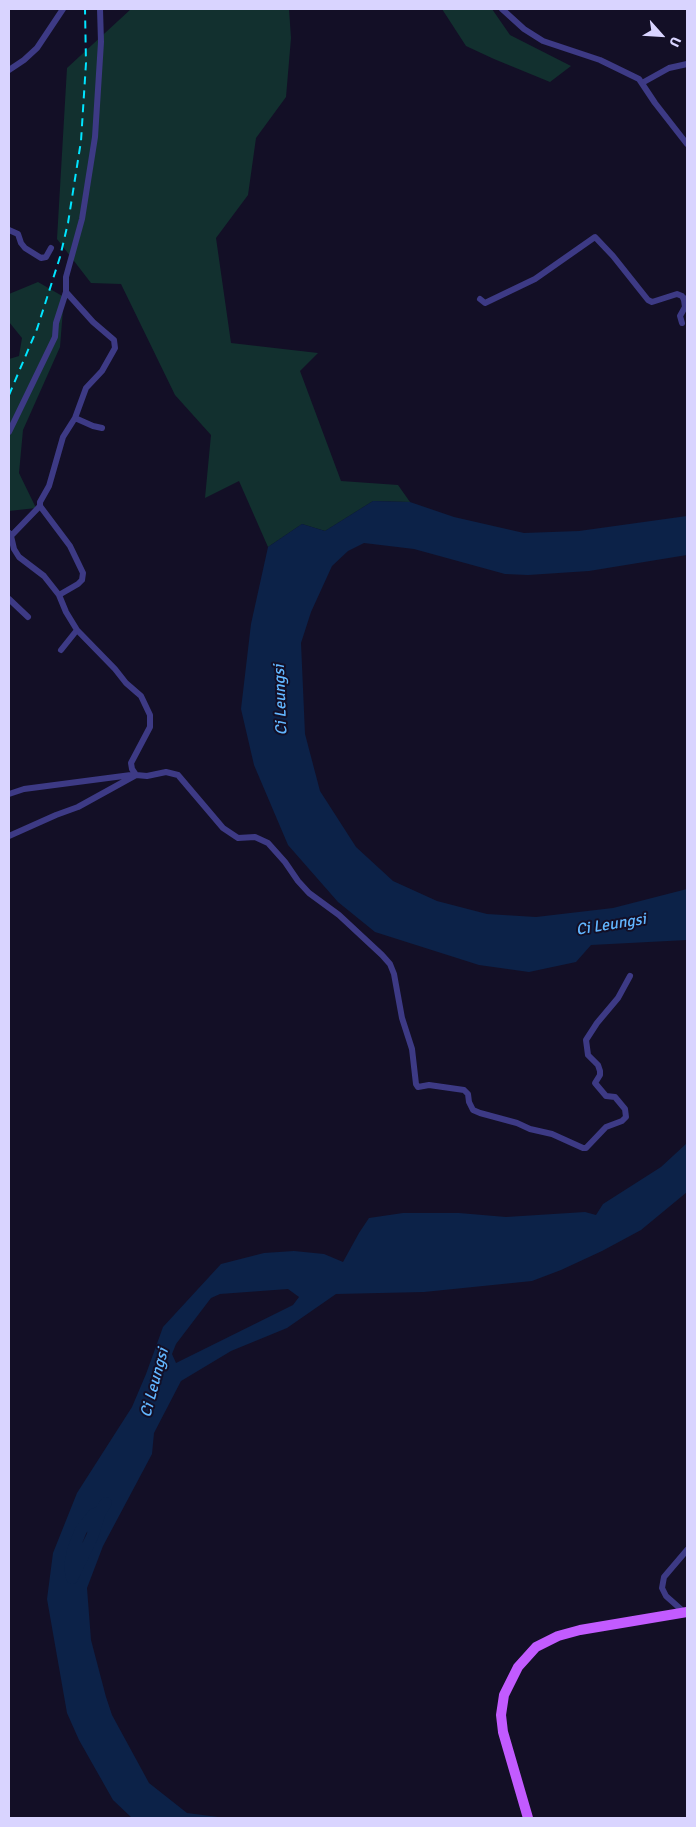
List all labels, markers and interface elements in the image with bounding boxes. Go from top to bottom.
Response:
north arrow [636,10,686,60]
text: U [665,34,685,50]
water label: Ci Leungsi [270,664,292,736]
water label: Ci Leungsi [575,910,647,940]
water label: Ci Leungsi [137,1346,173,1420]

